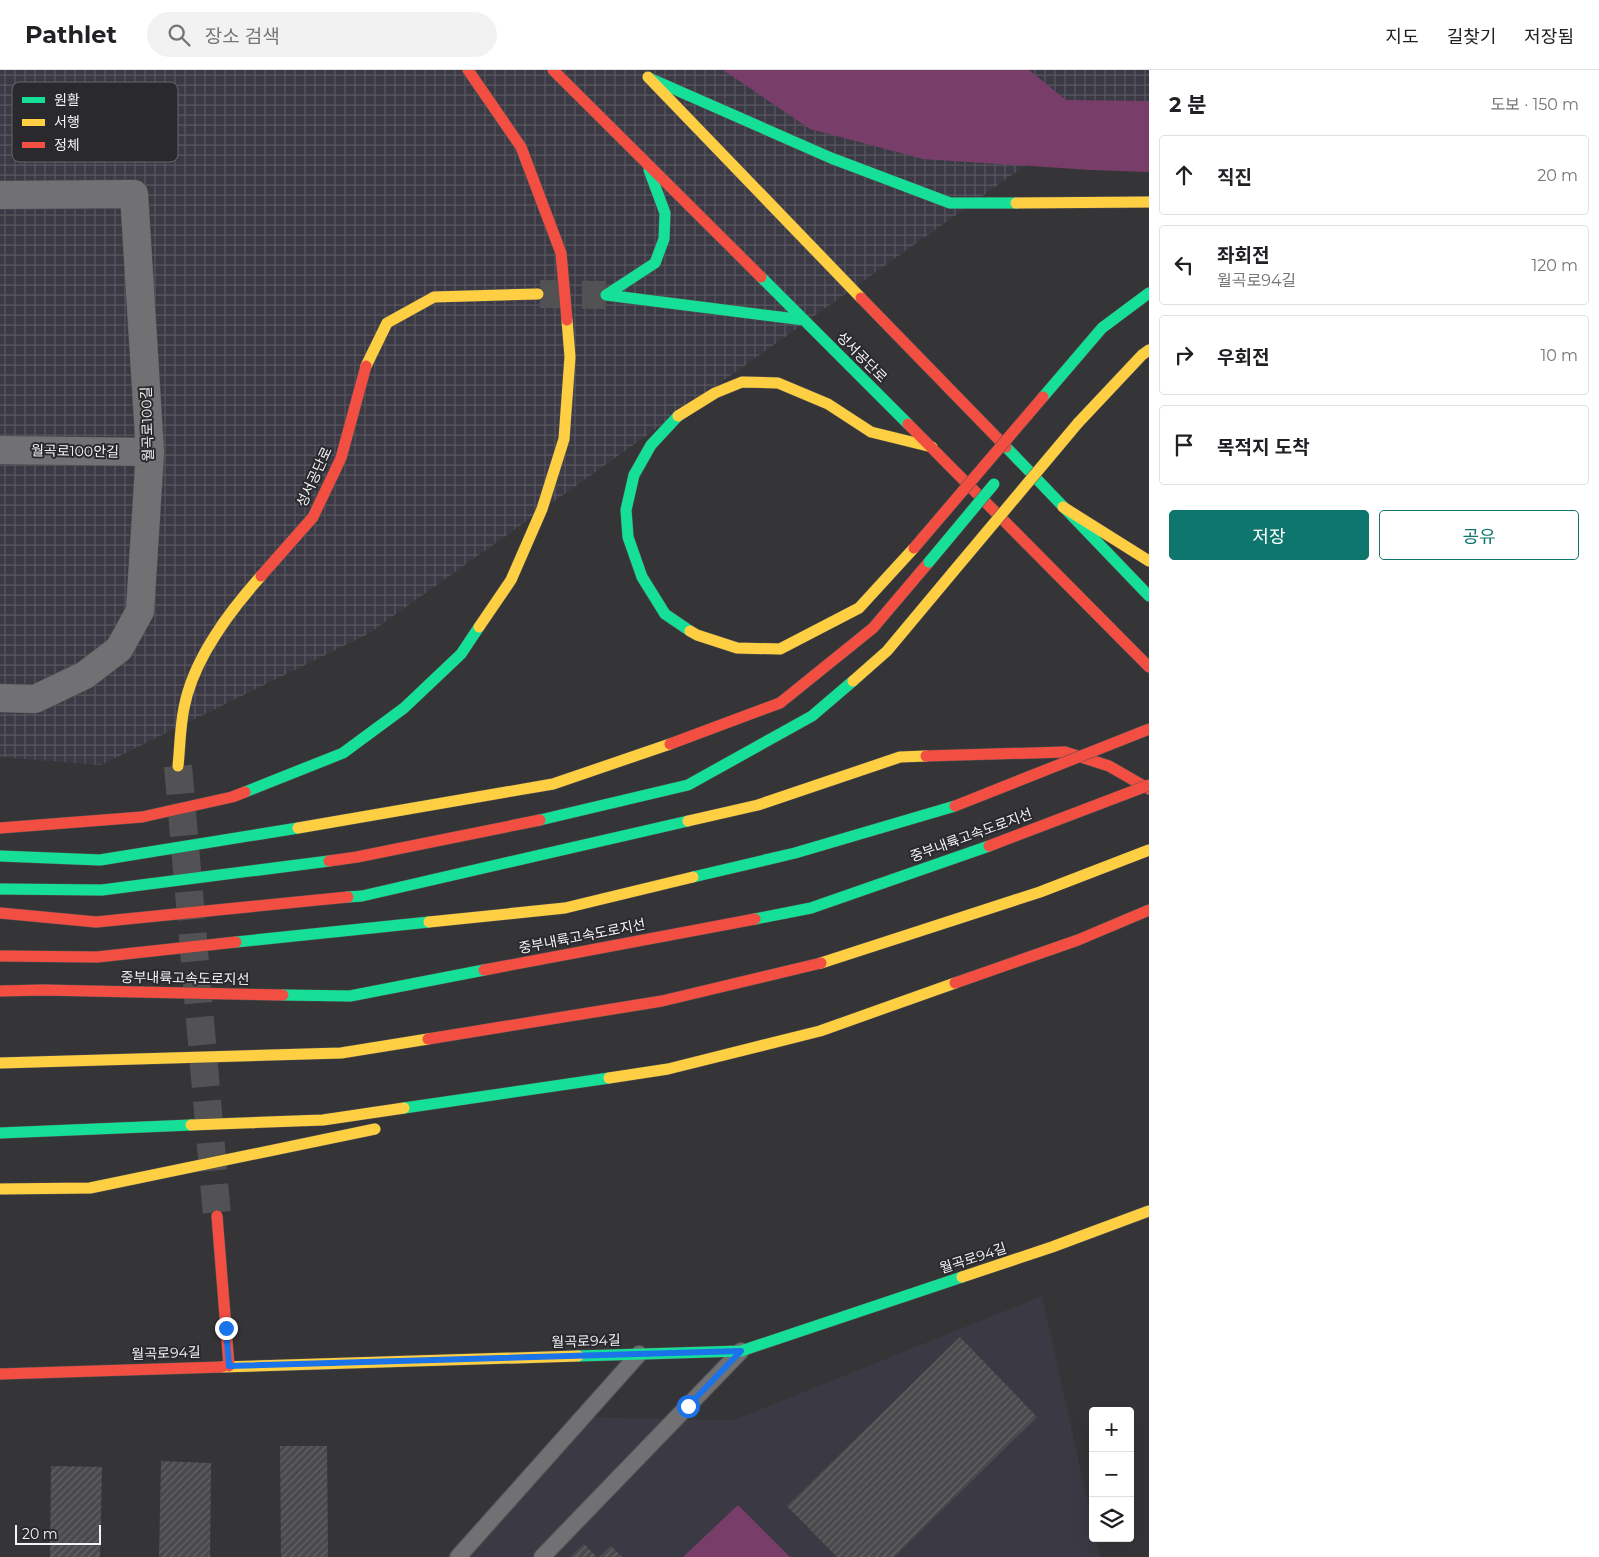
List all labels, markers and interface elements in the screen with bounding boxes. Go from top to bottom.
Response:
search box [147,12,497,57]
text: Pathlet [25,20,117,49]
icon: search [165,21,193,49]
text: 장소 검색 [205,25,280,48]
text: 지도 [1386,26,1419,48]
text: 길찾기 [1447,26,1496,48]
text: 저장됨 [1524,26,1574,48]
legend [12,82,178,162]
text: 원활 [54,91,80,109]
text: 2 분 [1169,92,1207,117]
text: 도보 · 150 m [1491,95,1579,114]
text: 서행 [54,113,80,131]
text: 정체 [54,136,80,154]
icon: ahead [1170,161,1198,189]
text: 직진 [1217,166,1252,189]
text: 20 m [1537,166,1578,185]
text: 좌회전 [1217,244,1269,267]
icon: left [1170,251,1198,279]
text: 120 m [1531,256,1578,275]
text: 월곡로94길 [1217,271,1296,290]
street label: 성서공단로 [833,328,891,386]
icon: right [1170,341,1198,369]
text: 우회전 [1217,346,1269,369]
text: 10 m [1540,346,1578,365]
street label: 월곡로100길 [137,386,157,462]
icon: arrive [1170,431,1198,459]
text: 목적지 도착 [1217,436,1310,459]
street label: 월곡로100안길 [31,441,119,461]
street label: 성서공단로 [292,444,336,510]
button: 저장 [1169,510,1369,560]
button: 공유 [1379,510,1579,560]
street label: 중부내륙고속도로지선 [907,805,1035,865]
street label: 중부내륙고속도로지선 [517,915,647,957]
street label: 중부내륙고속도로지선 [120,968,250,988]
street label: 월곡로94길 [937,1239,1009,1277]
route end [215,1317,238,1340]
street label: 월곡로94길 [551,1331,621,1351]
street label: 월곡로94길 [131,1343,201,1363]
route start [677,1395,700,1418]
map controls [1089,1407,1134,1542]
button: + [1089,1407,1134,1452]
button: − [1089,1452,1134,1497]
button: layers [1089,1497,1134,1542]
scale bar [15,1522,101,1545]
text: 20 m [22,1525,58,1543]

